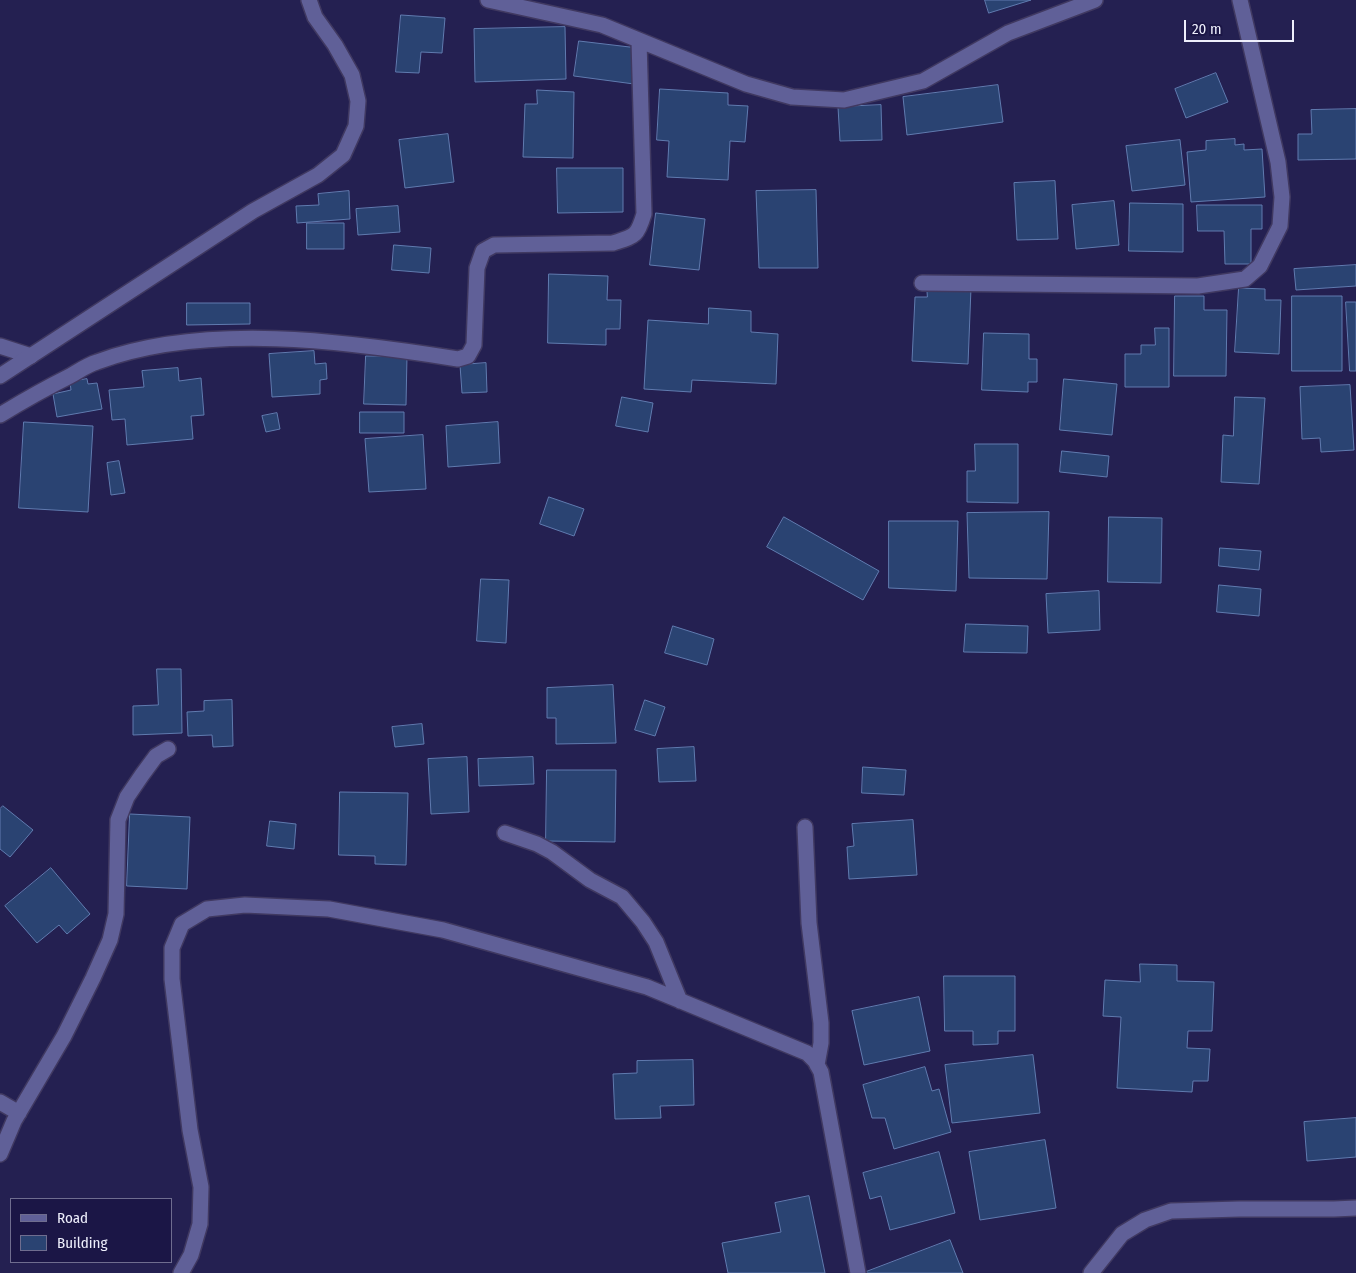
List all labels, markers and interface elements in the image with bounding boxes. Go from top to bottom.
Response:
scale bar [1186,10,1296,42]
text: 20 m [1192,20,1222,38]
legend [10,1198,172,1263]
text: Road [57,1209,88,1227]
text: Building [57,1234,108,1252]

